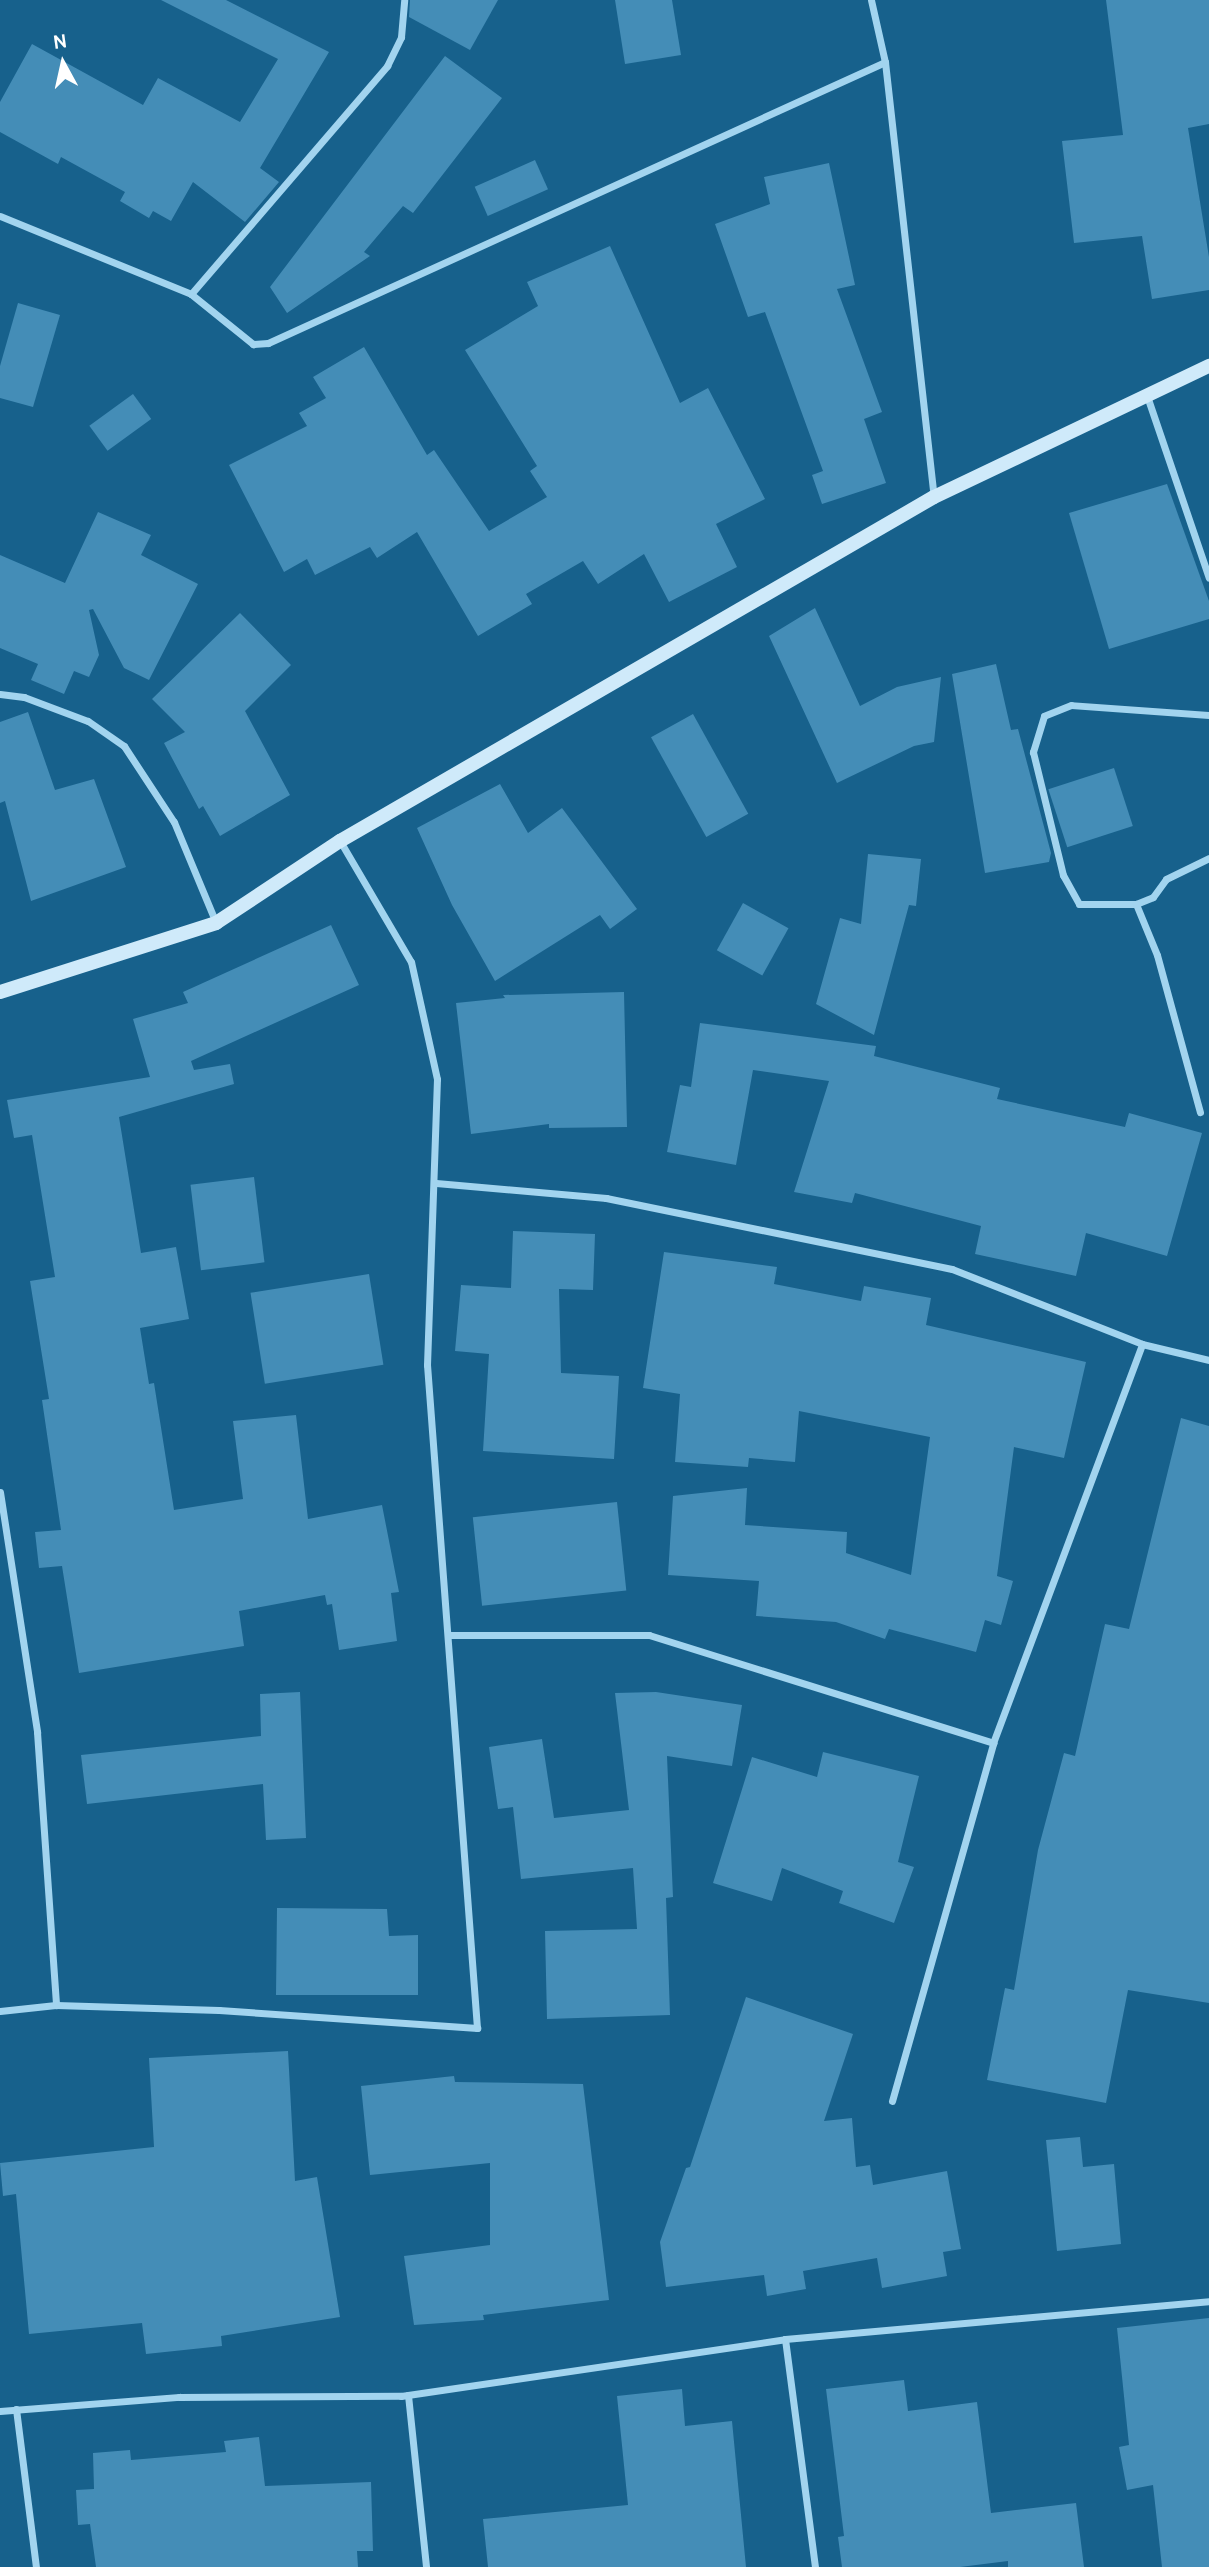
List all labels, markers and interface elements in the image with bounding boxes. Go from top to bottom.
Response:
north arrow [28,28,98,98]
text: N [52,29,68,54]

